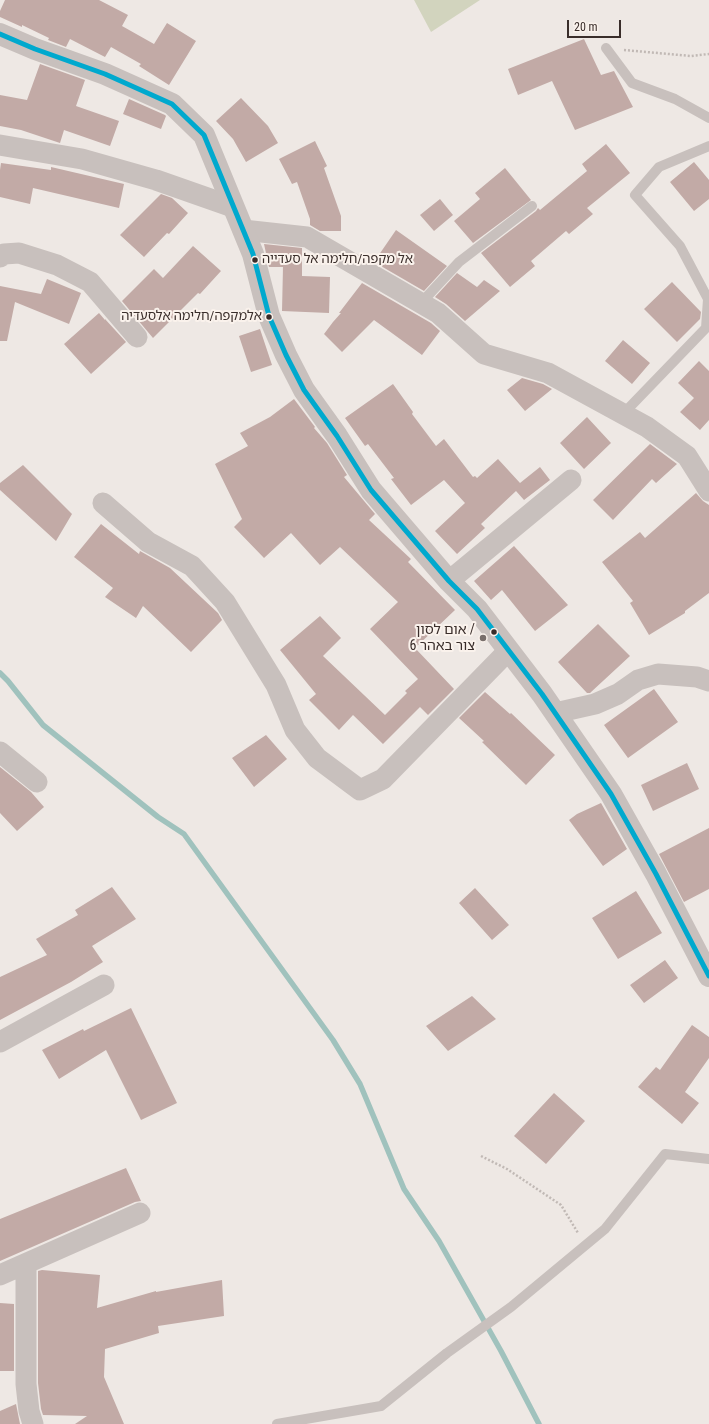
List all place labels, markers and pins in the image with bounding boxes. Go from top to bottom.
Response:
place label: אל מקפה/חלימה אל סעדייה [262,252,413,268]
marker: אל מקפה/חלימה אל סעדייה [250,255,260,265]
place label: אלמקפה/חלימה אלסעדיה [121,309,262,325]
marker: אלמקפה/חלימה אלסעדיה [264,312,274,322]
place label: אום לסון / צור באהר 6 [410,622,475,654]
unlabelled marker [489,627,499,637]
marker: אום לסון / צור באהר 6 [478,633,488,643]

